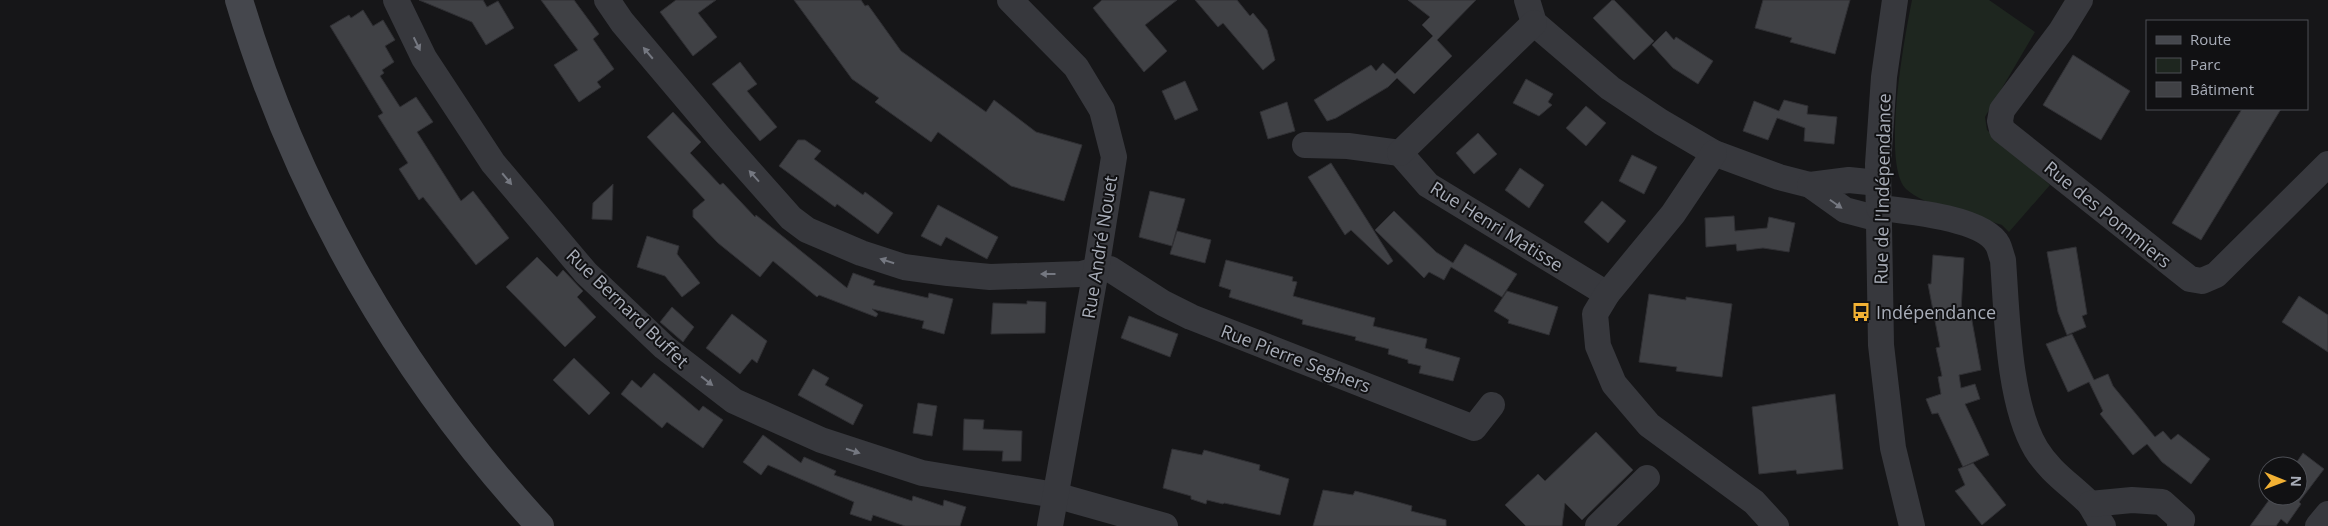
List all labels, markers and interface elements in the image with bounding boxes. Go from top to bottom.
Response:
legend [2146,20,2308,110]
text: Route [2190,29,2231,49]
one-way arrow [414,37,422,51]
one-way arrow [643,46,654,59]
text: Parc [2190,54,2221,74]
text: Bâtiment [2190,79,2254,99]
street label: Rue de l'Indépendance [1868,93,1896,285]
street label: Rue des Pommiers [2039,155,2177,273]
one-way arrow [748,171,760,183]
one-way arrow [501,173,513,185]
street label: Rue André Nouet [1076,174,1122,320]
street label: Rue Henri Matisse [1426,175,1568,277]
one-way arrow [1829,199,1843,209]
street label: Rue Bernard Buffet [562,243,694,373]
one-way arrow [880,257,895,265]
one-way arrow [1040,271,1056,279]
place label: Indépendance [1876,300,1996,324]
bus stop icon: Indépendance [1850,301,1872,323]
street label: Rue Pierre Seghers [1218,318,1374,398]
one-way arrow [700,375,713,386]
one-way arrow [845,447,860,455]
north arrow [2258,456,2308,506]
text: N [2287,475,2306,487]

